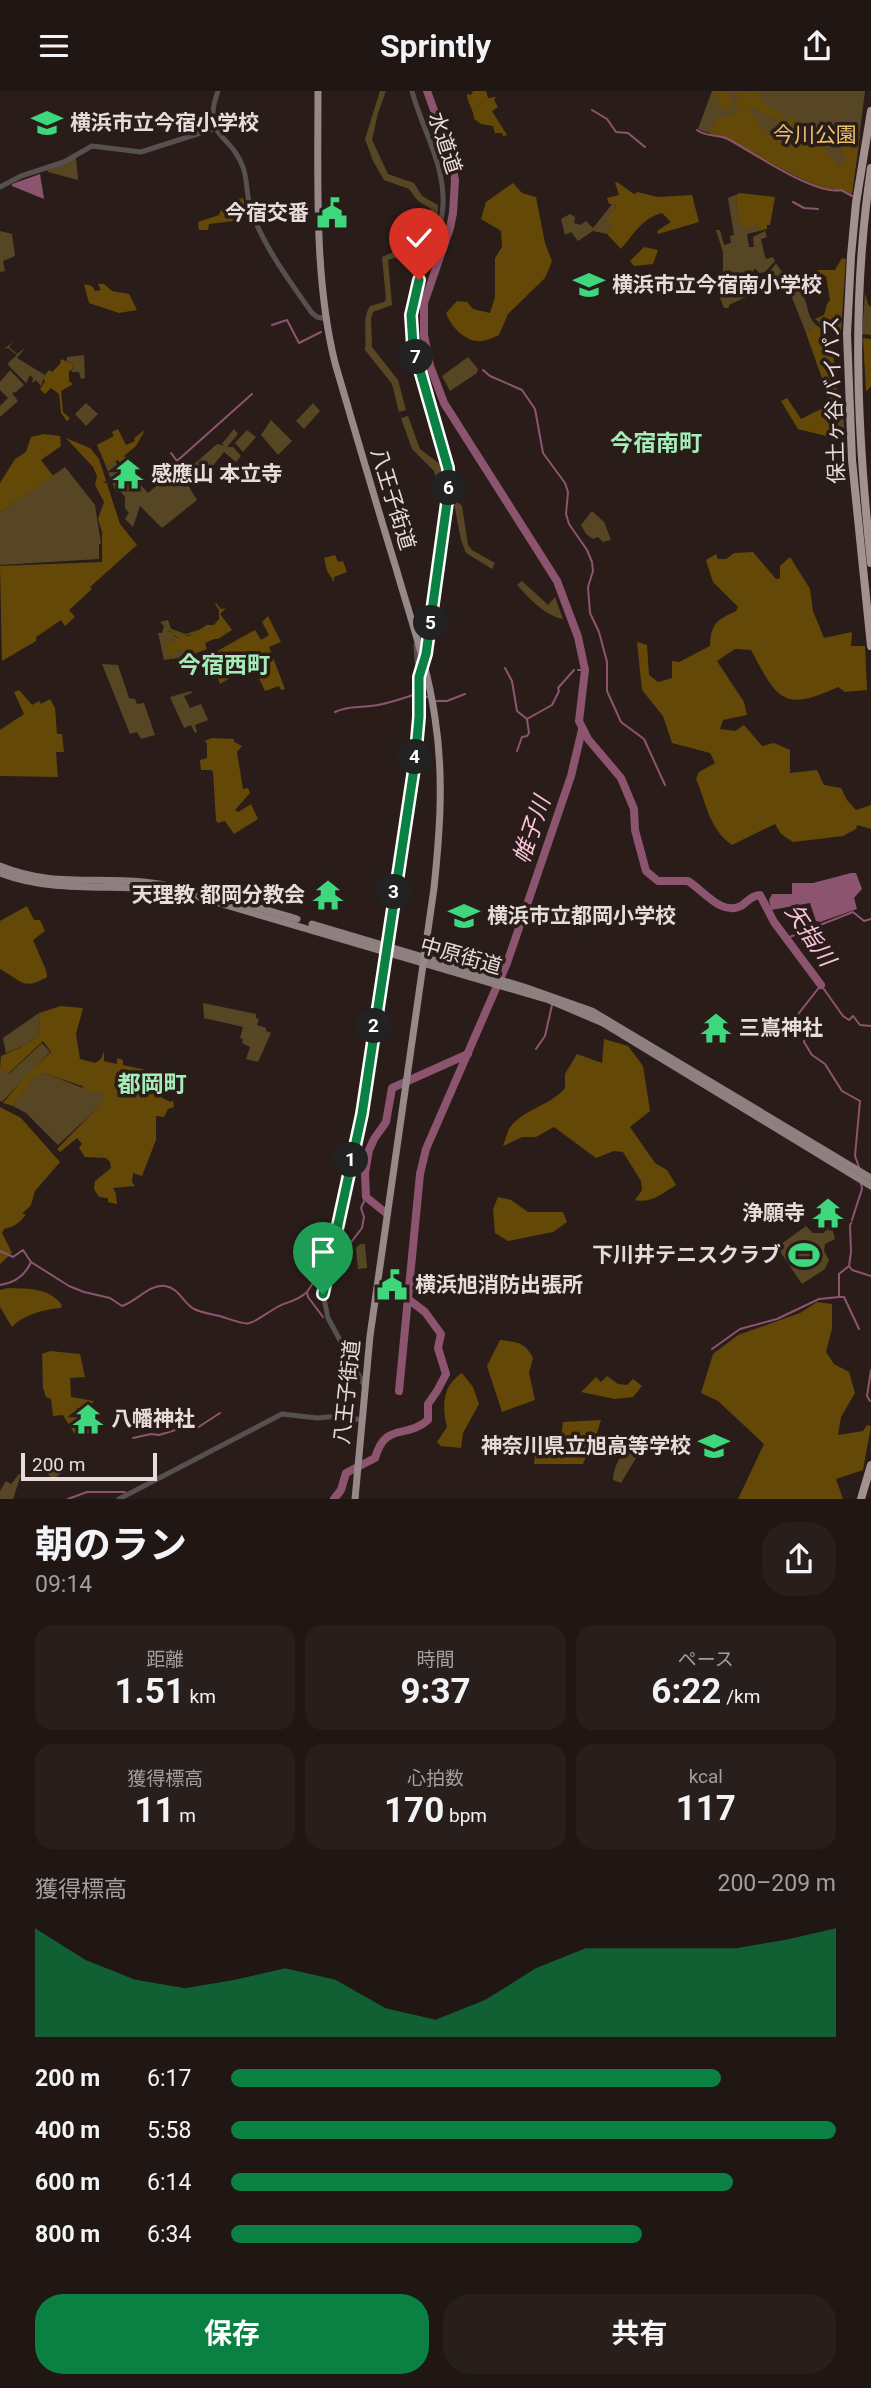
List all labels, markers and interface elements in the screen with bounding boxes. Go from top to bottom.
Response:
icon: menu [35,27,73,65]
text: Sprintly [380,27,491,65]
icon: share [798,27,836,65]
school or university icon: 横浜市立今宿小学校 [30,106,64,140]
street label: 水道道 [424,109,466,177]
place label: 横浜市立今宿小学校 [70,111,259,135]
park label: 今川公園 [773,123,857,147]
public building icon: 今宿交番 [315,196,349,230]
place label: 今宿交番 [225,201,309,225]
pin [389,208,449,280]
icon: check [400,219,438,257]
school or university icon: 横浜市立今宿南小学校 [572,268,606,302]
place label: 横浜市立今宿南小学校 [612,273,822,297]
street label: 保土ヶ谷バイパス [819,316,849,484]
pin: 7 [398,339,434,375]
text: 7 [410,345,421,368]
district label: 今宿南町 [610,430,702,457]
street label: 八王子街道 [366,445,420,553]
temple icon: 感應山 本立寺 [111,457,145,491]
place label: 感應山 本立寺 [151,462,282,486]
pin: 6 [432,471,466,505]
text: 6 [443,476,454,499]
pin: 5 [414,605,448,641]
text: 5 [425,611,436,634]
district label: 今宿西町 [178,652,270,679]
pin: 4 [398,739,432,775]
text: 4 [409,745,420,768]
water label: 帷子川 [508,790,557,867]
pin: 3 [376,875,412,909]
temple icon: 天理教 都岡分教会 [311,878,345,912]
text: 3 [388,880,399,903]
place label: 天理教 都岡分教会 [132,883,305,907]
school or university icon: 横浜市立都岡小学校 [447,899,481,933]
water label: 矢指川 [780,899,842,974]
place label: 横浜市立都岡小学校 [487,904,676,928]
street label: 中原街道 [417,933,505,979]
pin: 2 [356,1009,392,1044]
temple icon: 三嶌神社 [699,1011,733,1045]
text: 2 [368,1014,379,1037]
place label: 三嶌神社 [739,1016,823,1040]
district label: 都岡町 [118,1071,187,1098]
pin: 1 [334,1143,368,1177]
text: 1 [345,1148,356,1171]
temple icon: 浄願寺 [811,1196,845,1230]
place label: 浄願寺 [742,1201,805,1225]
pin [293,1222,353,1294]
icon: arrive [304,1233,342,1271]
sports icon: 下川井テニスクラブ [787,1238,821,1272]
place label: 下川井テニスクラブ [592,1243,781,1267]
public building icon: 横浜旭消防出張所 [375,1268,409,1302]
place label: 横浜旭消防出張所 [415,1273,583,1297]
street label: 八王子街道 [330,1339,364,1445]
temple icon: 八幡神社 [71,1402,105,1436]
place label: 八幡神社 [111,1407,195,1431]
school or university icon: 神奈川県立旭高等学校 [697,1429,731,1463]
place label: 神奈川県立旭高等学校 [481,1434,691,1458]
scale bar [21,1450,158,1482]
text: 200 m [32,1453,85,1476]
button: share [762,1522,836,1596]
text: 朝のラン [35,1523,187,1567]
text: 09:14 [35,1571,92,1598]
text: 距離 [146,1648,184,1671]
text: 時間 [416,1648,455,1671]
text: ペース [678,1648,734,1671]
text: 1.51 [114,1671,185,1712]
text: 9:37 [400,1671,471,1712]
text: 6:22 [651,1671,721,1712]
text: km [185,1685,216,1708]
text: /km [721,1685,760,1708]
text: kcal [689,1765,723,1788]
text: 獲得標高 [127,1767,203,1790]
text: 心拍数 [407,1767,464,1790]
text: 117 [676,1788,736,1829]
text: 11 [134,1790,175,1831]
text: 170 [384,1790,444,1831]
text: m [175,1804,196,1827]
text: bpm [444,1804,487,1827]
text: 200–209 m [717,1870,836,1897]
text: 獲得標高 [35,1876,127,1903]
text: 200 m [35,2065,100,2092]
text: 6:17 [147,2065,191,2092]
text: 400 m [35,2117,100,2144]
text: 5:58 [147,2117,191,2144]
text: 600 m [35,2169,100,2196]
text: 6:14 [147,2169,191,2196]
text: 800 m [35,2221,100,2248]
text: 6:34 [147,2221,191,2248]
button: 保存 [35,2294,429,2374]
button: 共有 [443,2294,836,2374]

